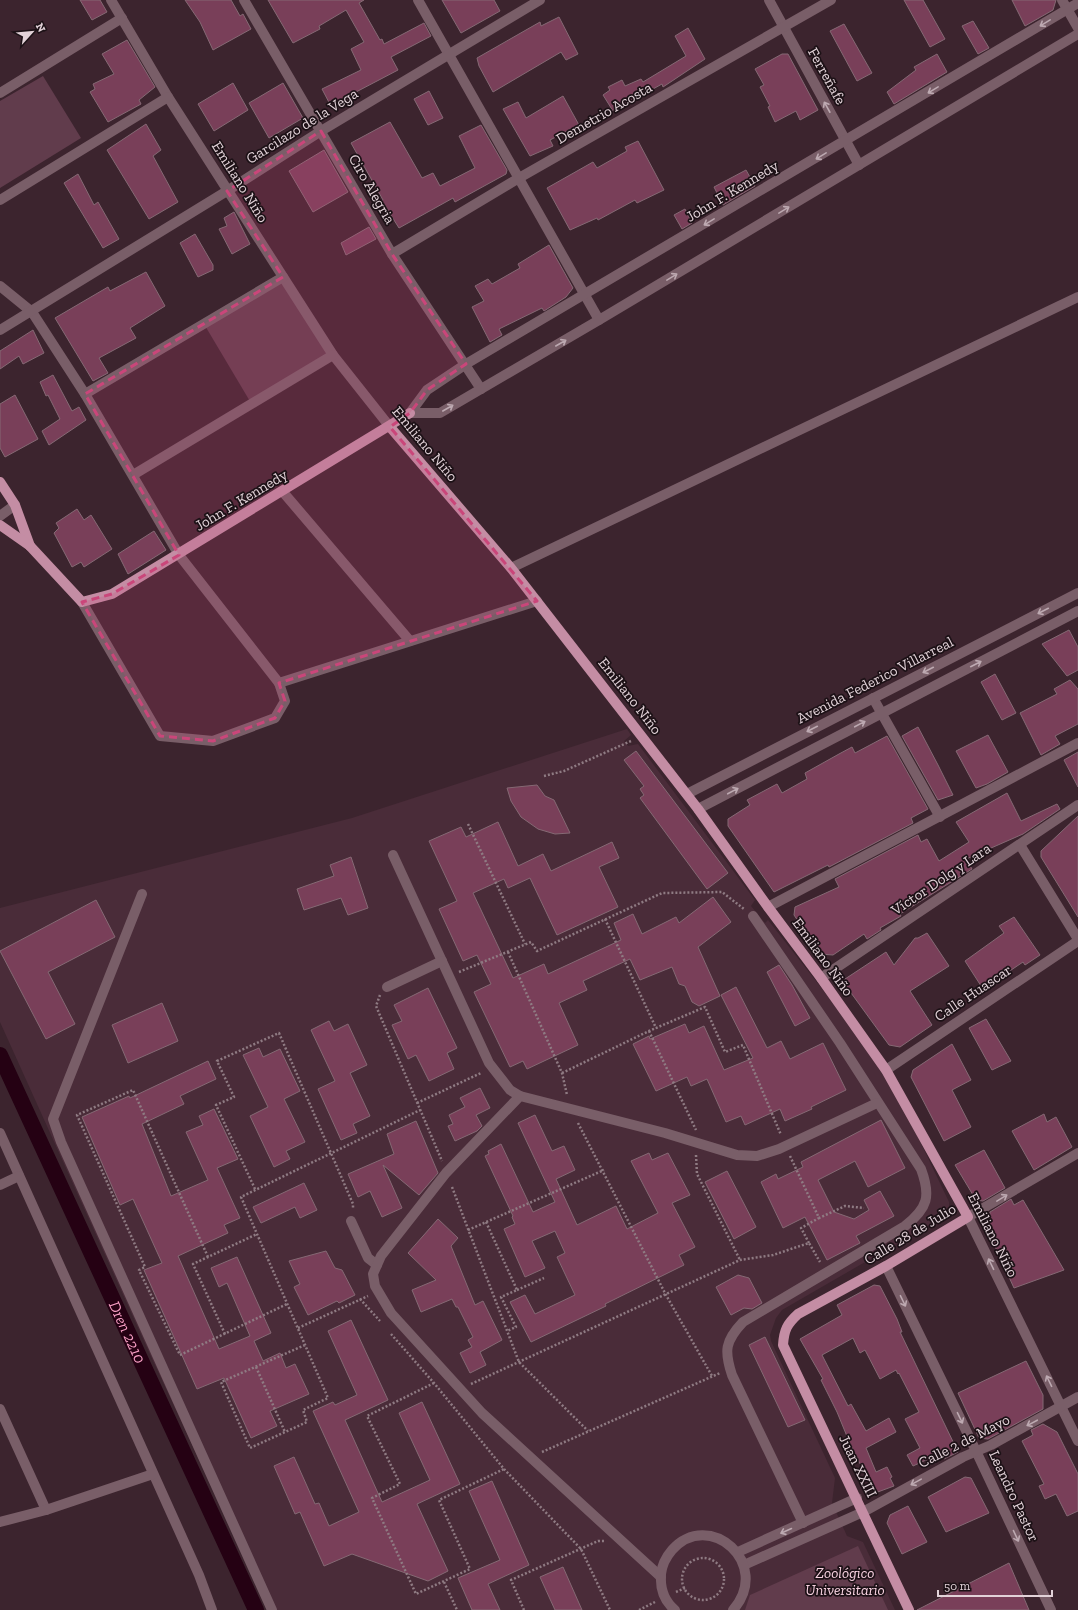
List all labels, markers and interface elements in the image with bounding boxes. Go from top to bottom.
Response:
north arrow [12,12,52,52]
one-way arrow [1039,20,1051,28]
text: N [33,21,48,35]
street label: Ferreñafe [804,44,850,108]
street label: Demetrio Acosta [553,78,655,148]
street label: Garcilazo de la Vega [243,84,361,168]
one-way arrow [927,86,939,94]
one-way arrow [822,101,830,113]
street label: Emiliano Niño [208,138,272,226]
street label: Ciro Alegria [345,151,399,227]
one-way arrow [815,152,827,160]
street label: John F. Kennedy [682,156,782,226]
one-way arrow [778,206,789,214]
one-way arrow [704,218,715,226]
one-way arrow [666,272,678,280]
one-way arrow [554,338,566,346]
street label: Emiliano Niño [388,403,462,485]
one-way arrow [442,403,454,411]
street label: John F. Kennedy [191,465,291,535]
one-way arrow [1038,607,1050,615]
street label: Avenida Federico Villarreal [794,633,956,727]
street label: Emiliano Niño [594,654,666,738]
one-way arrow [969,660,981,668]
one-way arrow [922,667,934,674]
one-way arrow [854,720,866,727]
one-way arrow [806,726,818,733]
one-way arrow [726,786,738,794]
street label: Víctor Dolg y Lara [887,839,994,920]
street label: Emiliano Niño [789,914,858,1000]
street label: Calle Huascar [931,961,1015,1025]
street label: Emiliano Niño [964,1190,1022,1281]
one-way arrow [996,1194,1008,1202]
street label: Calle 28 de Julio [861,1199,959,1268]
one-way arrow [987,1258,994,1270]
one-way arrow [900,1295,907,1307]
water label: Dren 2210 [105,1298,150,1366]
one-way arrow [1045,1375,1052,1387]
street label: Calle 2 de Mayo [915,1410,1013,1472]
one-way arrow [957,1412,964,1424]
one-way arrow [1026,1419,1038,1427]
street label: Juan XXIII [835,1432,881,1500]
street label: Leandro Pastor [985,1448,1043,1544]
one-way arrow [910,1479,922,1487]
one-way arrow [781,1527,793,1535]
one-way arrow [1013,1529,1020,1541]
park label: Zoológico Universitario [805,1564,885,1599]
scale bar [938,1572,1052,1598]
text: 50 m [944,1579,971,1593]

